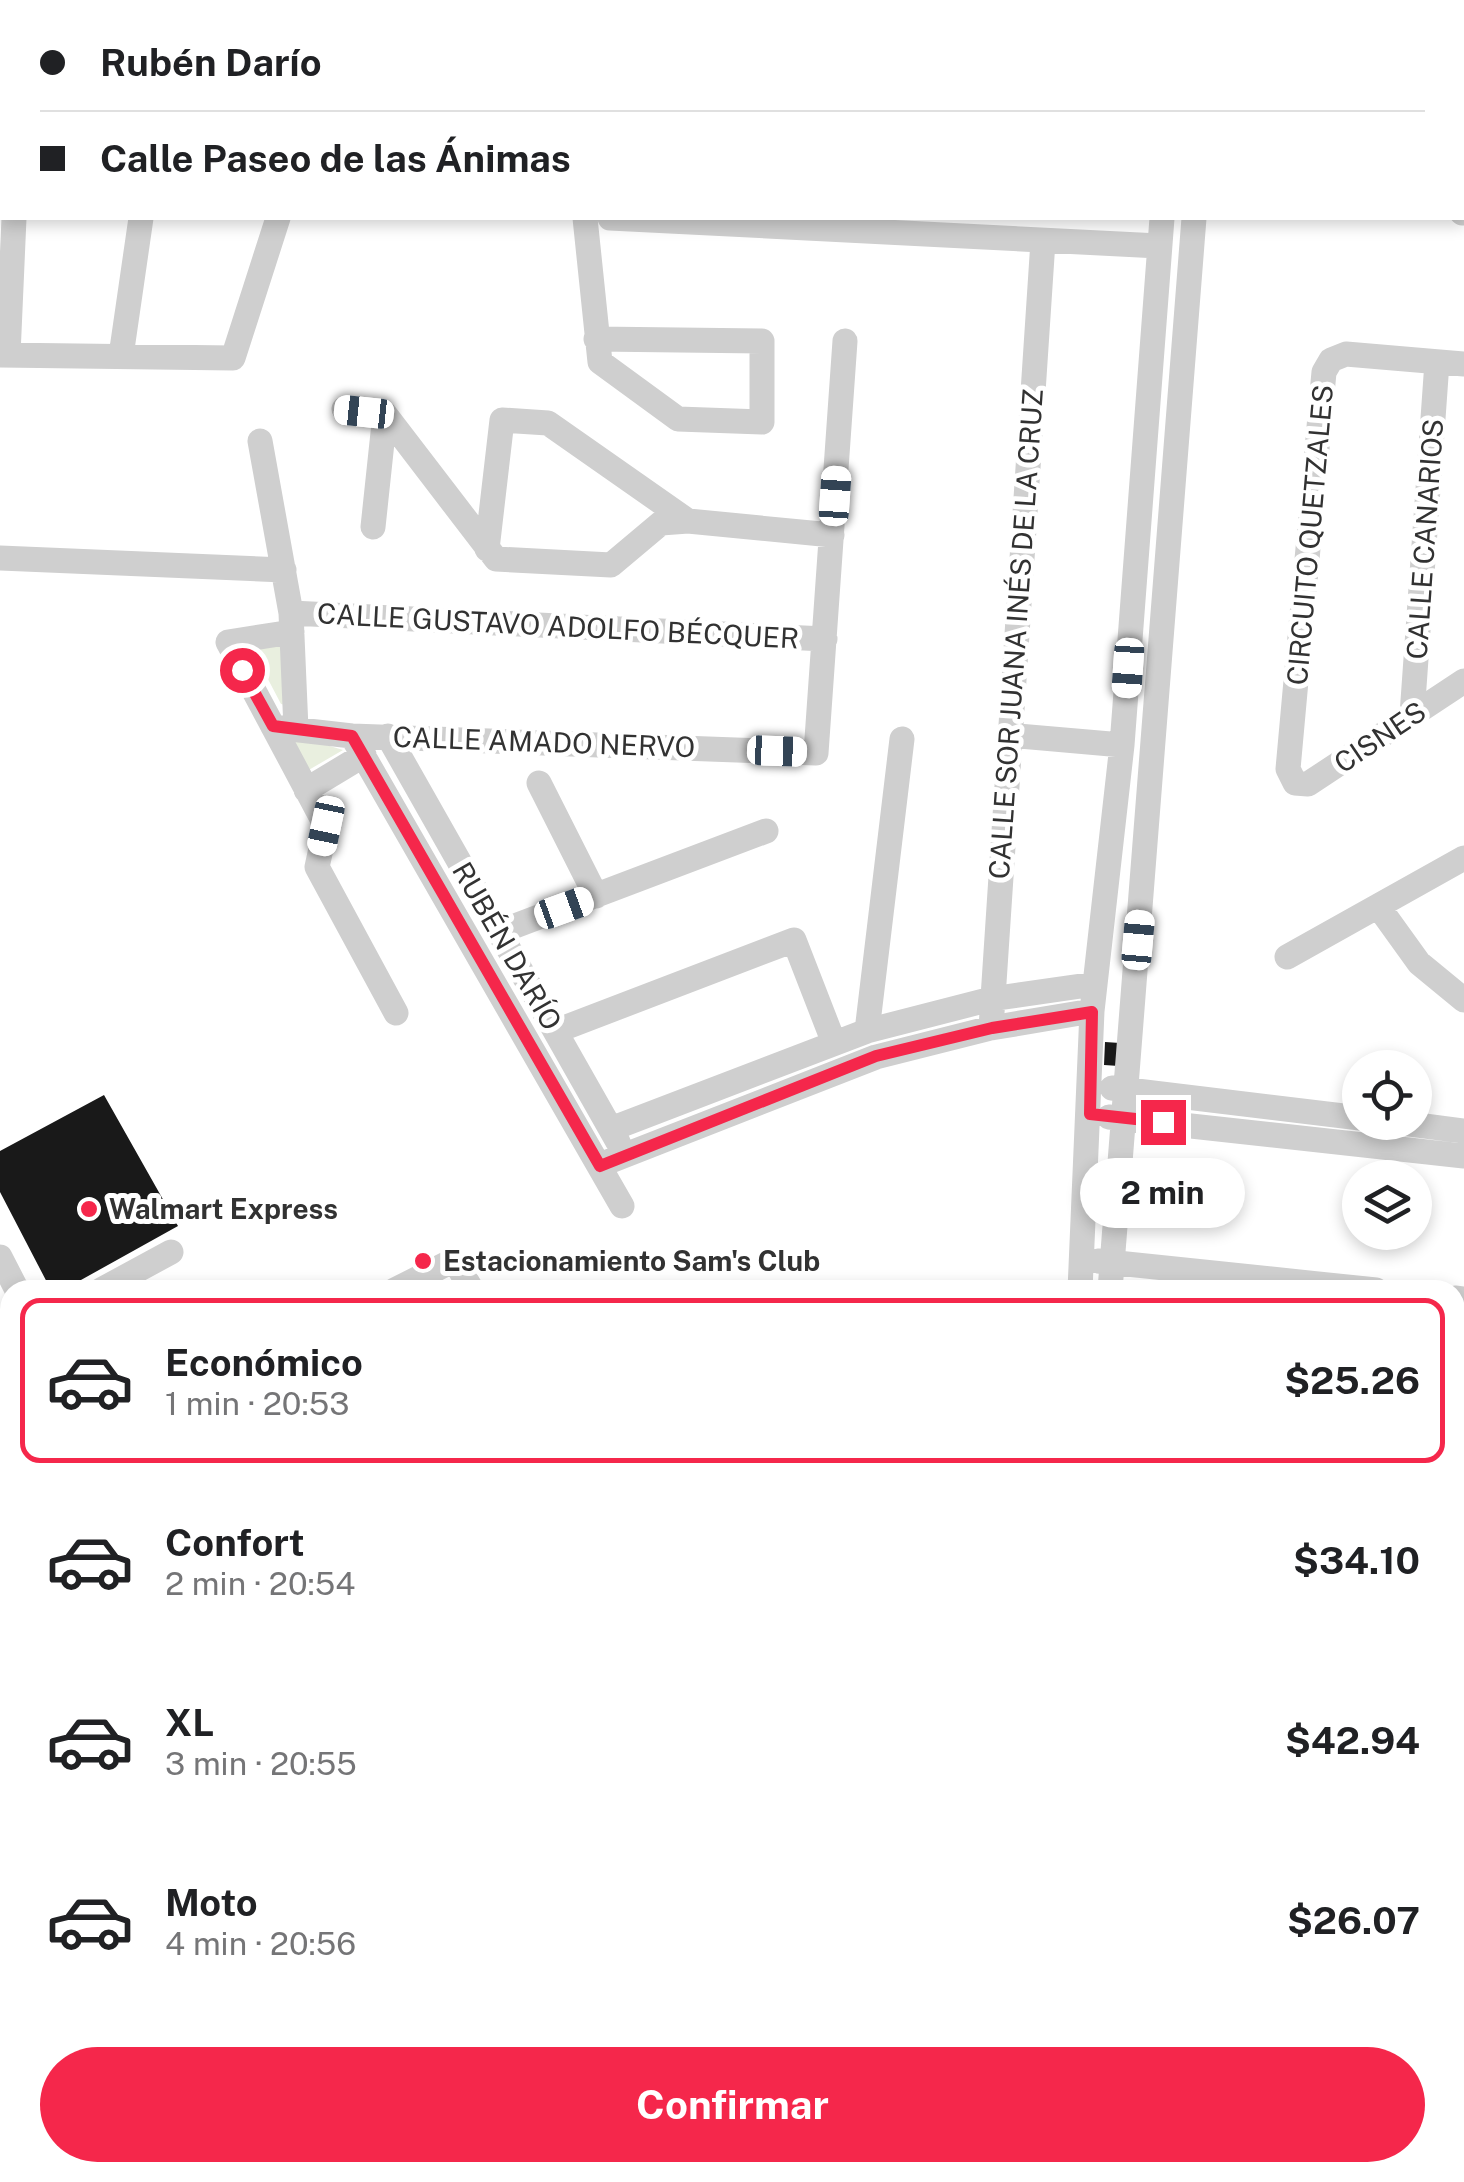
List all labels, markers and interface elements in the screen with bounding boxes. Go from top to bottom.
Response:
text: Rubén Darío [100,40,322,85]
text: Calle Paseo de las Ánimas [100,136,571,181]
street label: CIRCUITO QUETZALES [1280,383,1339,687]
street label: CALLE SOR JUANA INÉS DE LA CRUZ [982,388,1049,880]
car [333,394,395,430]
street label: CALLE CANARIOS [1400,418,1449,660]
car [818,465,852,527]
street label: CALLE GUSTAVO ADOLFO BÉCQUER [316,596,800,655]
car [1111,637,1145,699]
route start [220,648,265,693]
street label: CISNES [1328,694,1432,779]
street label: CALLE AMADO NERVO [392,720,696,763]
car [746,735,808,767]
car [305,794,347,858]
street label: RUBÉN DARÍO [446,856,569,1036]
car [531,884,597,932]
car [1120,909,1156,971]
map controls [1342,1050,1432,1250]
button: locate [1342,1050,1432,1140]
route end [1141,1100,1186,1145]
callout: 2 min [1080,1157,1246,1227]
button: layers [1342,1160,1432,1250]
text: 2 min [1121,1174,1204,1211]
place label: Walmart Express [109,1192,338,1225]
marker: Walmart Express [78,1198,100,1220]
place label: Estacionamiento Sam's Club [443,1244,820,1277]
marker: Estacionamiento Sam's Club [412,1250,434,1272]
icon: car [45,1336,135,1426]
text: Económico [165,1340,363,1385]
text: $25.26 [1284,1358,1420,1403]
text: 1 min · 20:53 [165,1385,349,1422]
icon: car [45,1516,135,1606]
text: Confort [165,1520,305,1565]
text: $34.10 [1293,1538,1420,1583]
text: 2 min · 20:54 [165,1565,355,1602]
icon: car [45,1696,135,1786]
text: XL [165,1700,214,1745]
text: $42.94 [1285,1718,1420,1763]
text: 3 min · 20:55 [165,1745,357,1782]
icon: car [45,1876,135,1966]
text: Moto [165,1880,258,1925]
text: $26.07 [1287,1898,1420,1943]
text: 4 min · 20:56 [165,1925,356,1962]
button: Confirmar [40,2047,1425,2162]

